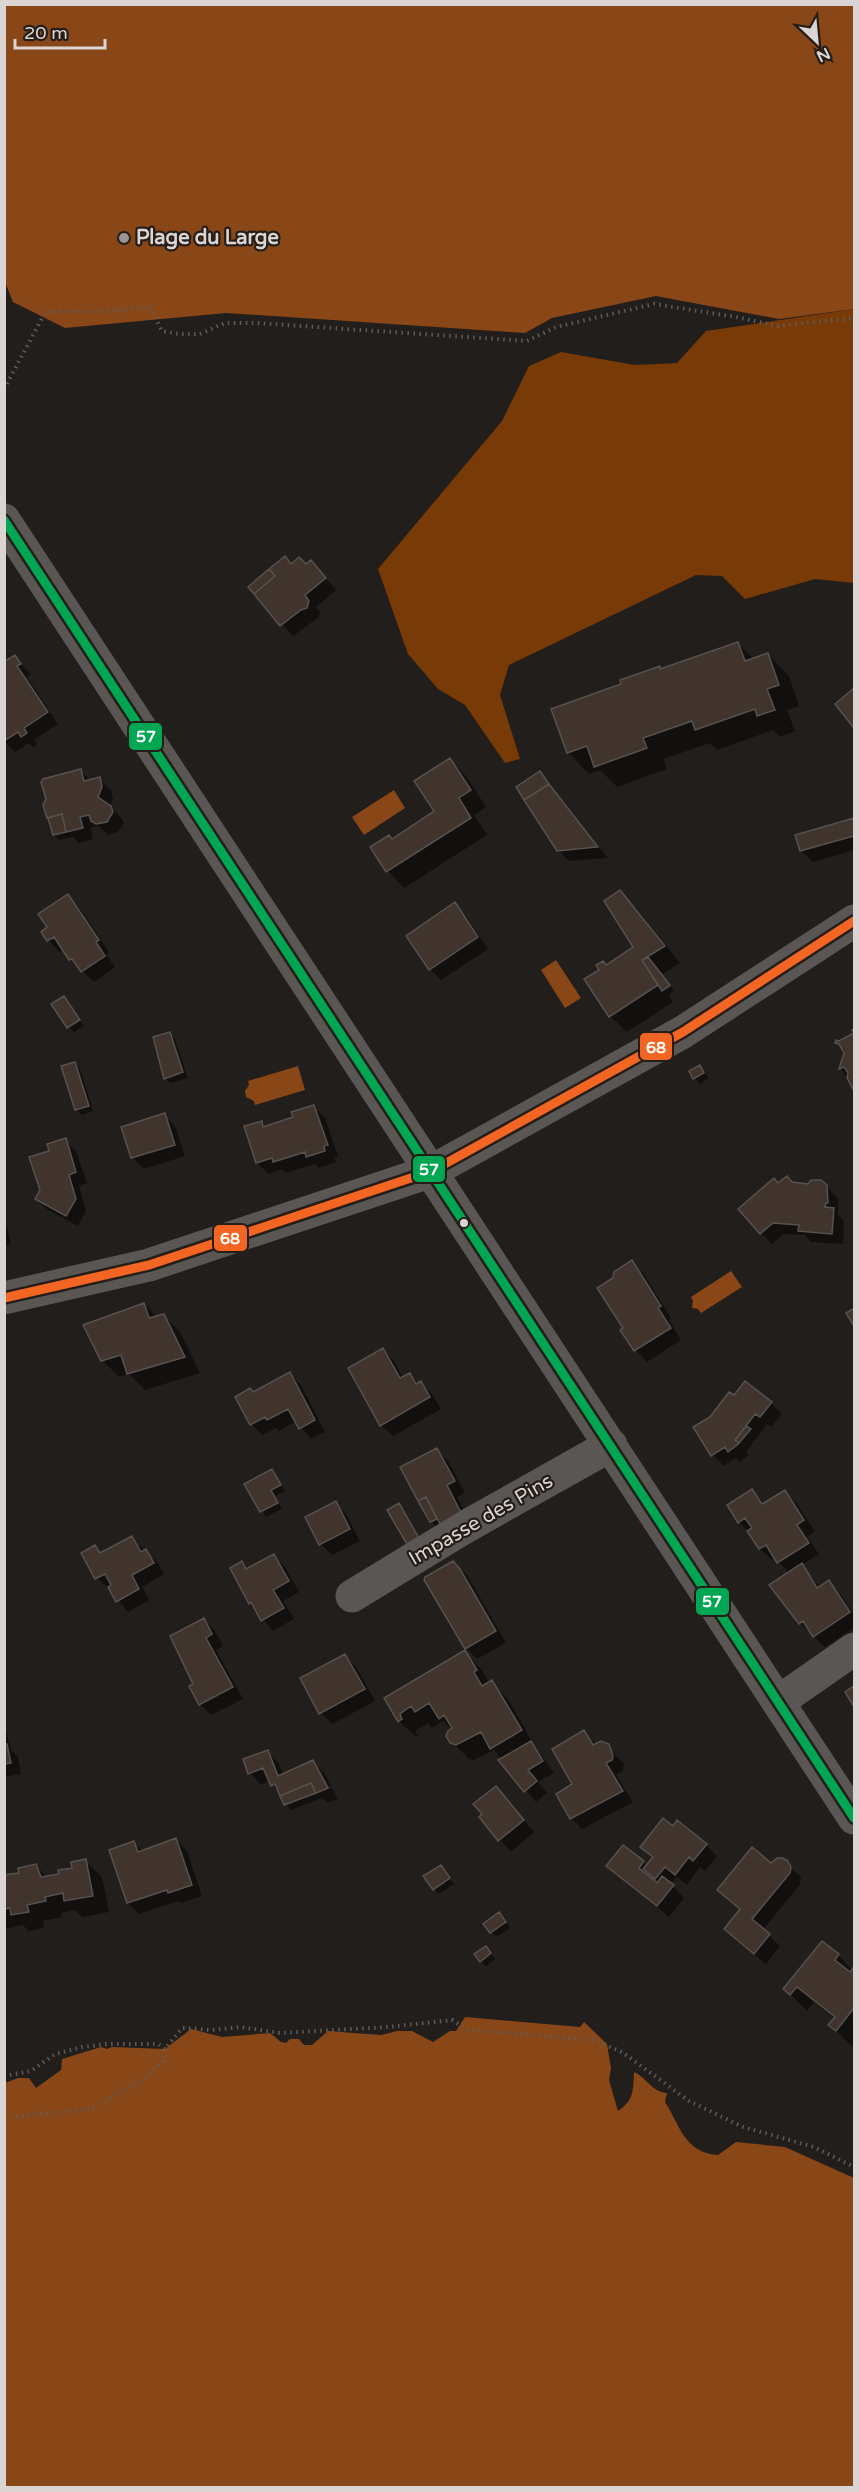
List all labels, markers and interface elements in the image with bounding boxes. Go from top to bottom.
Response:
scale bar [15,12,105,50]
north arrow [787,12,847,72]
text: 20 m [24,22,68,44]
text: N [813,43,833,66]
place label: Plage du Large [136,226,279,250]
marker: Plage du Large [117,231,131,245]
line badge: 57 [128,722,163,751]
text: 57 [136,727,156,747]
line badge: 68 [639,1032,673,1061]
text: 68 [646,1038,666,1058]
line badge: 57 [412,1155,446,1183]
text: 57 [419,1160,439,1180]
unlabelled marker [458,1217,470,1229]
line badge: 68 [213,1224,248,1252]
text: 68 [220,1229,240,1249]
street label: Impasse des Pins [405,1469,557,1571]
line badge: 57 [695,1587,730,1616]
text: 57 [702,1592,722,1612]

